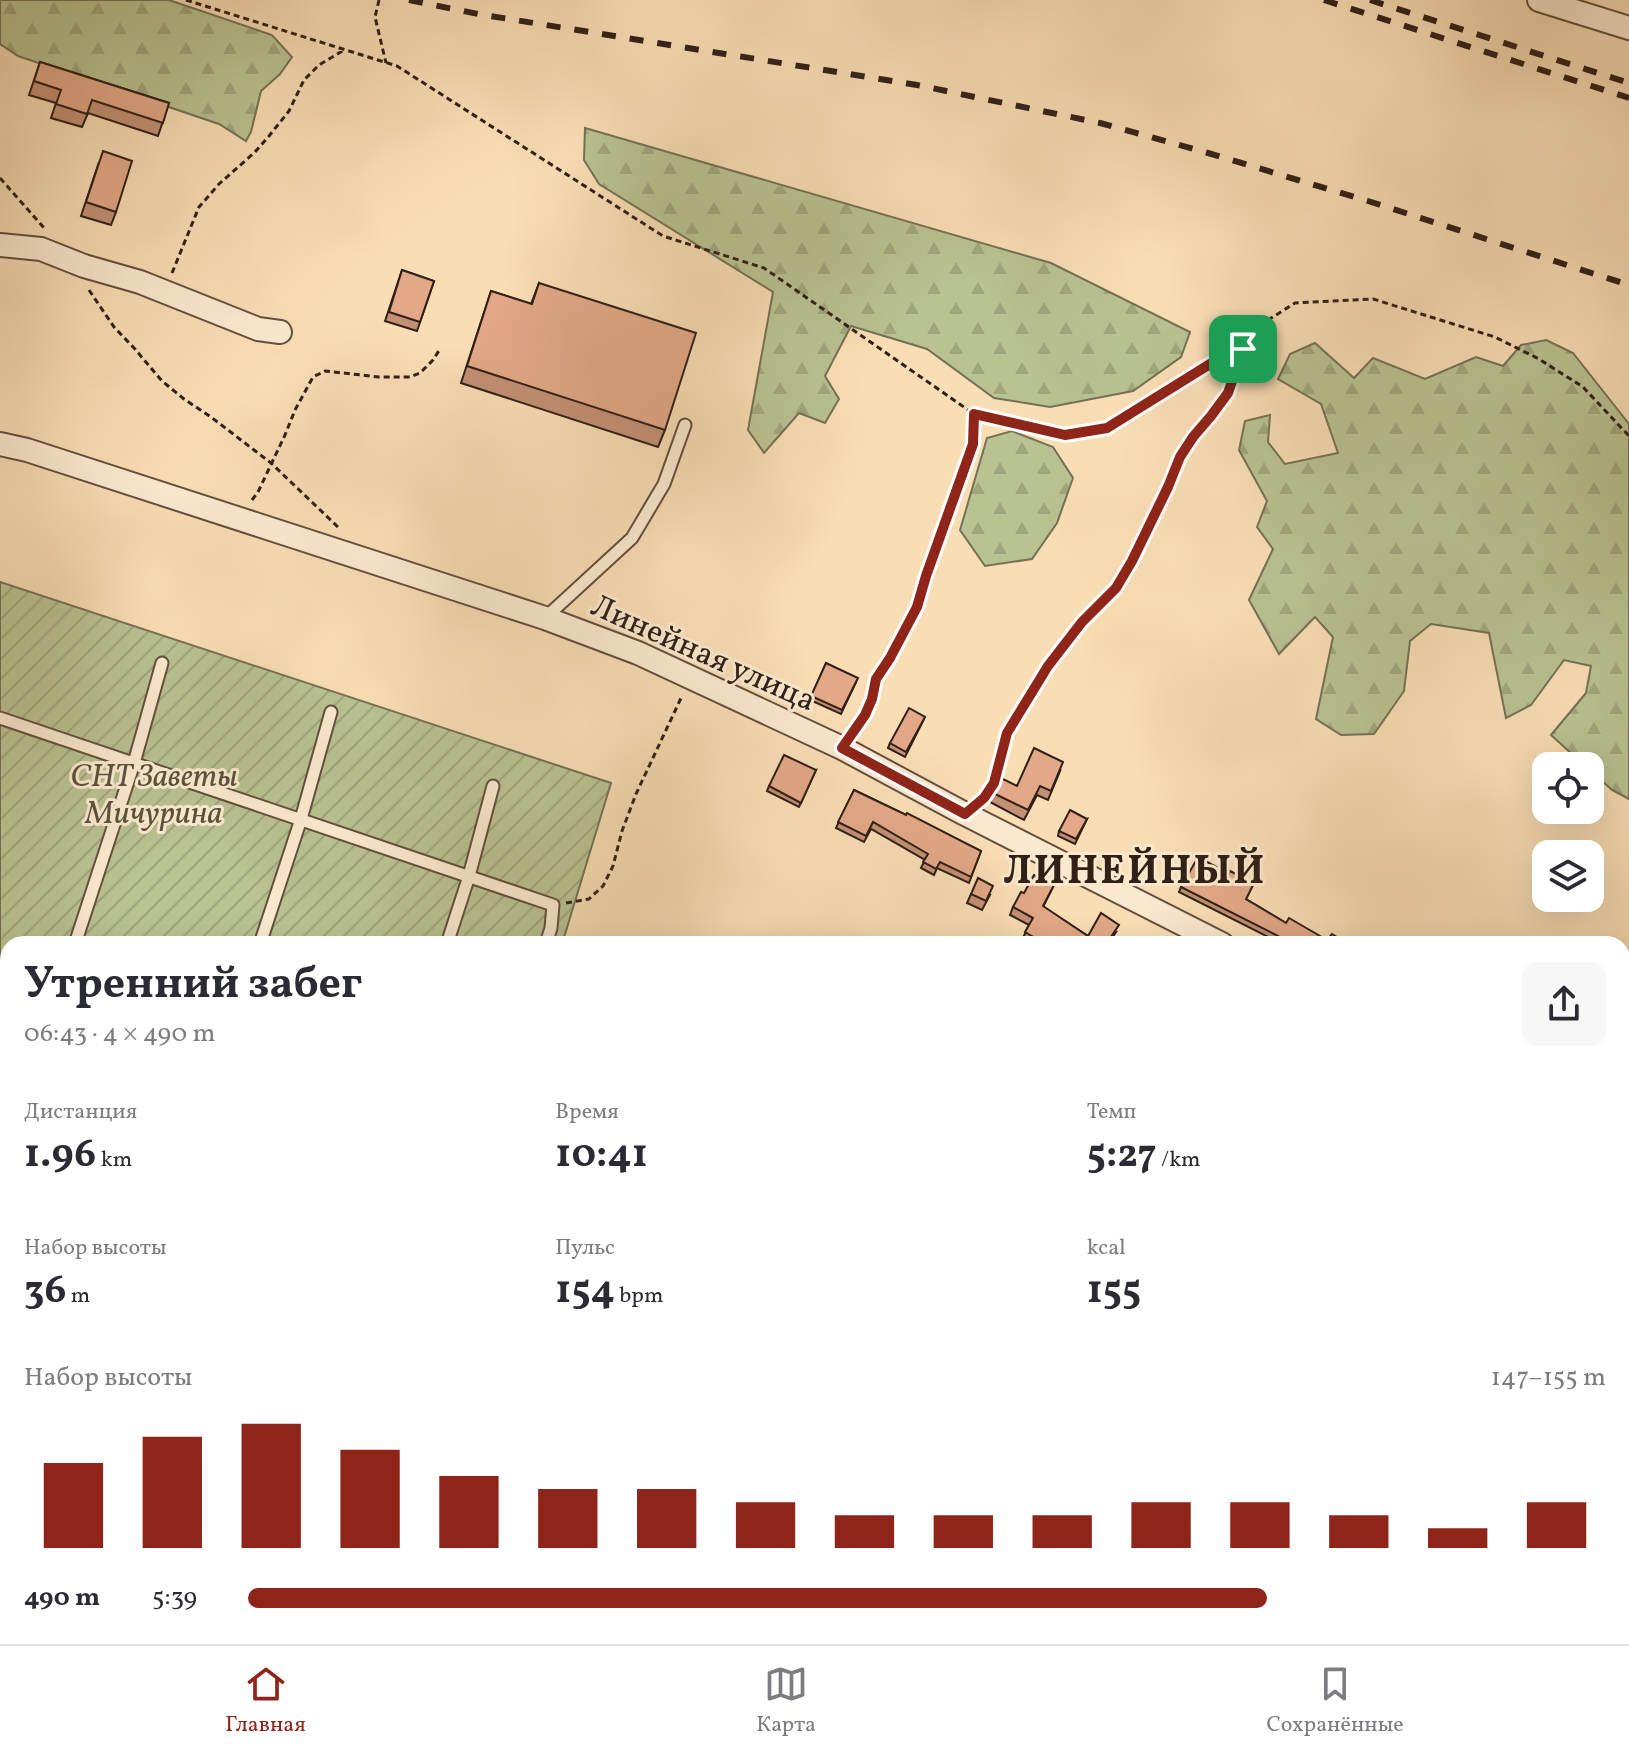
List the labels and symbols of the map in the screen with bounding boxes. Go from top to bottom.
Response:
pin [1209,315,1277,383]
street label: Линейная улица [583,585,822,724]
park label: СНТ Заветы Мичурина [70,756,238,837]
district label: ЛИНЕЙНЫЙ [1004,845,1266,901]

